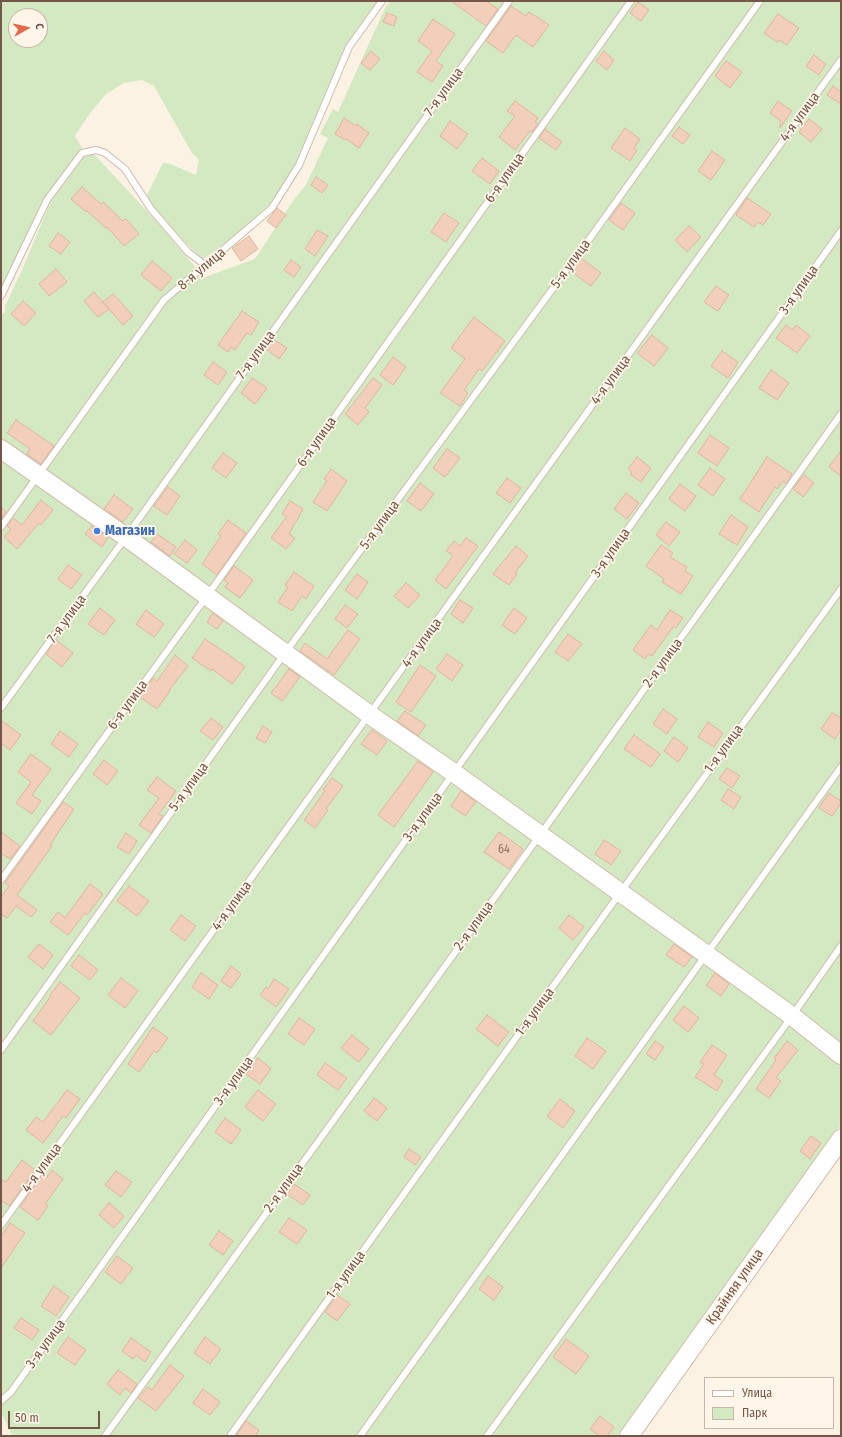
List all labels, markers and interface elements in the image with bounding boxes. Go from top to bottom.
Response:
north arrow [8,8,48,48]
text: С [33,23,46,30]
street label: 7-я улица [421,64,467,120]
street label: 4-я улица [776,89,824,145]
street label: 6-я улица [482,150,528,206]
street label: 5-я улица [548,236,594,292]
street label: 8-я улица [175,244,229,294]
street label: 3-я улица [776,262,822,318]
street label: 7-я улица [233,327,279,383]
street label: 4-я улица [587,352,635,408]
street label: 6-я улица [294,414,340,470]
street label: 5-я улица [357,497,403,553]
place label: Магазин [105,523,155,539]
street label: 3-я улица [588,525,634,581]
marker: Магазин [92,526,102,536]
street label: 7-я улица [44,591,90,647]
street label: 4-я улица [398,615,446,671]
street label: 2-я улица [640,635,686,691]
street label: 6-я улица [104,677,152,733]
street label: 1-я улица [701,722,747,776]
street label: 5-я улица [166,759,212,815]
street label: 3-я улица [400,789,446,845]
house number: 64 [498,843,510,857]
street label: 4-я улица [208,878,256,934]
street label: 2-я улица [451,898,497,954]
street label: 1-я улица [512,985,558,1039]
street label: 3-я улица [211,1053,257,1109]
street label: 4-я улица [18,1140,66,1196]
street label: 2-я улица [261,1160,307,1216]
street label: Крайняя улица [703,1246,767,1328]
street label: 1-я улица [323,1248,369,1302]
street label: 3-я улица [23,1316,69,1372]
legend [704,1377,834,1429]
text: Улица [742,1386,772,1400]
scale bar [10,1403,102,1429]
text: Парк [742,1406,767,1420]
text: 50 m [15,1411,39,1425]

